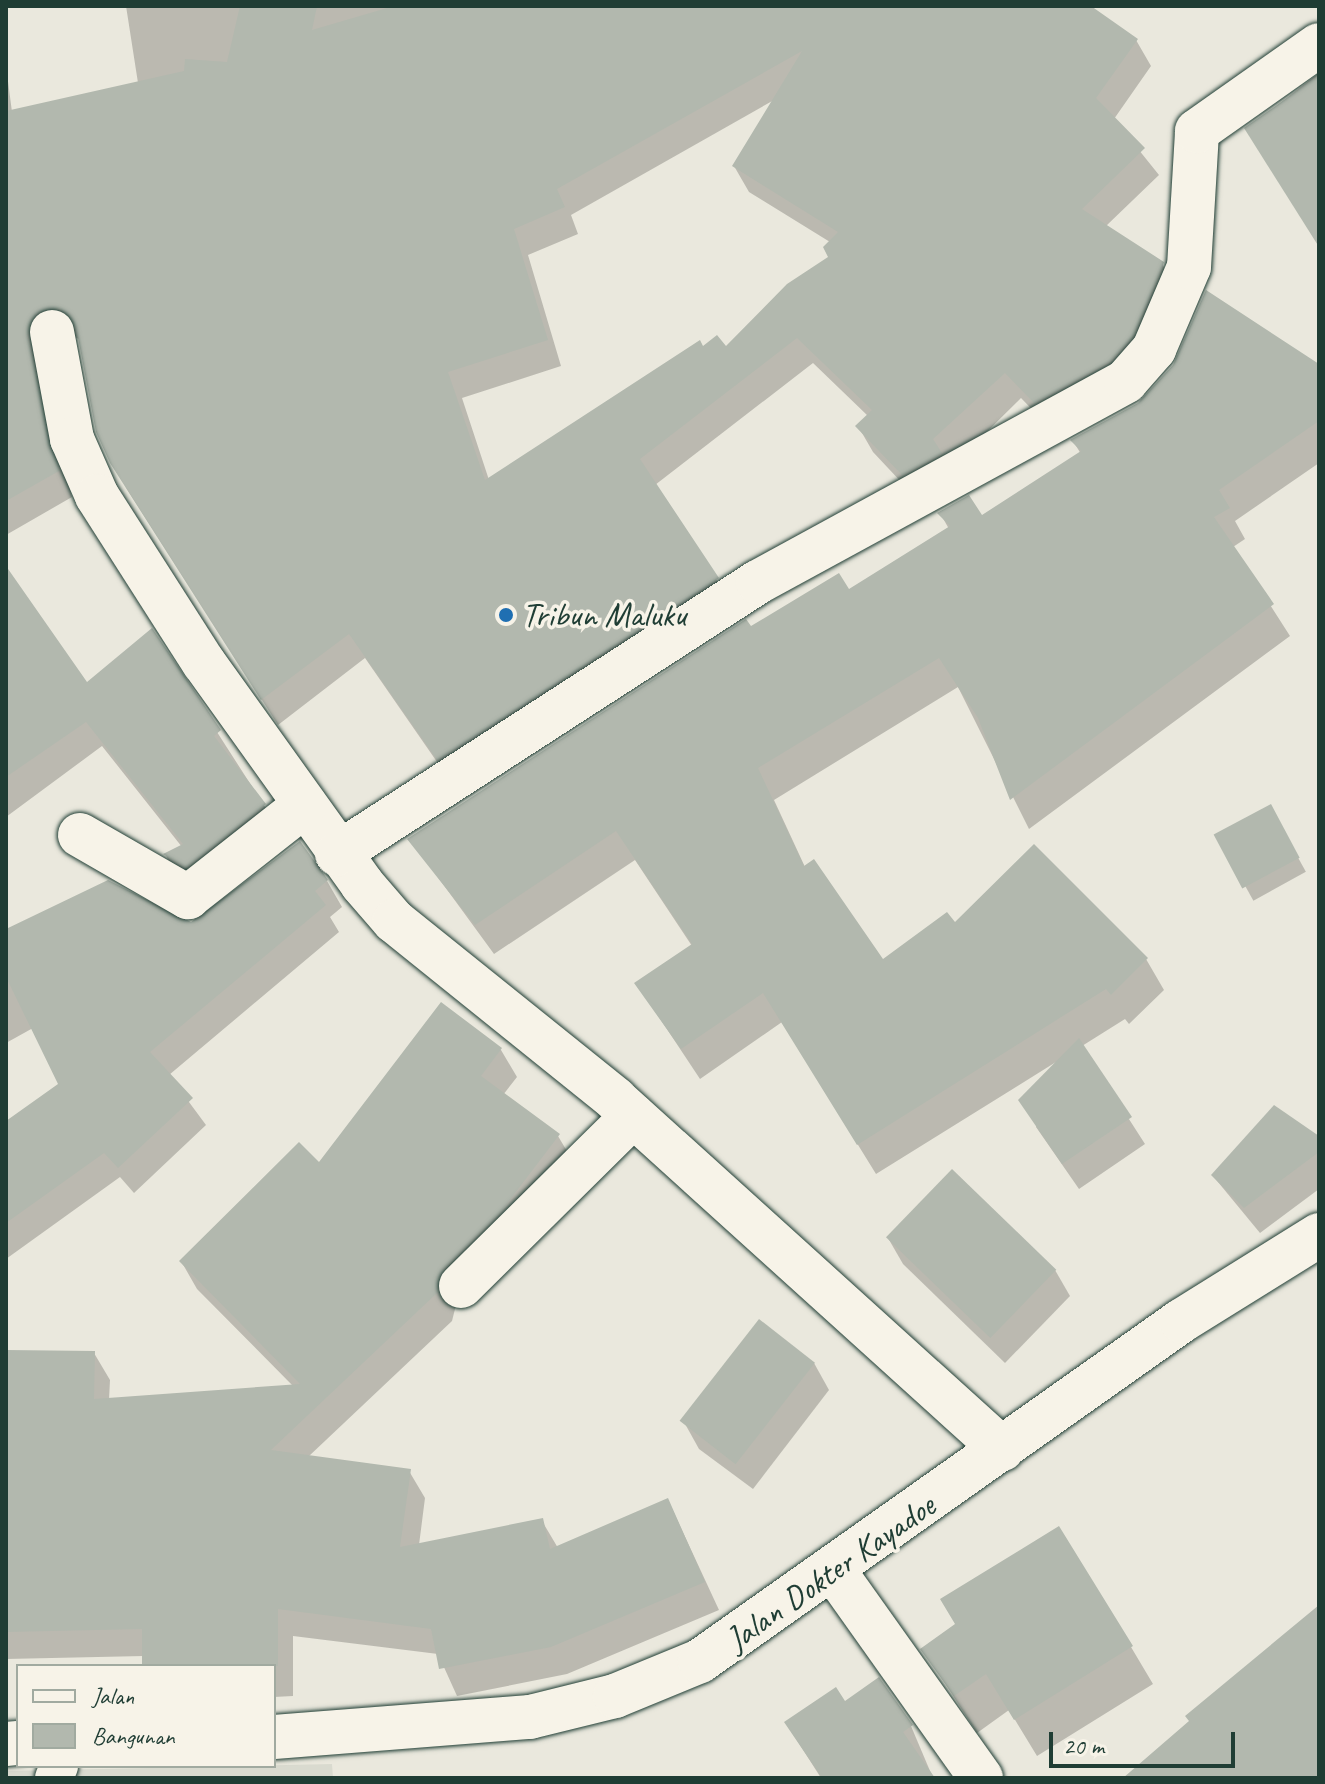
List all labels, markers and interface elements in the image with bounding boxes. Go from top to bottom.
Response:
place label: Tribun Maluku [522,595,687,635]
marker: Tribun Maluku [497,606,515,624]
street label: Jalan Dokter Kayadoe [717,1485,943,1659]
legend [16,1664,276,1768]
text: Jalan [92,1681,134,1711]
scale bar [1053,1716,1239,1766]
text: Bangunan [92,1721,175,1751]
text: 20 m [1063,1731,1104,1761]

